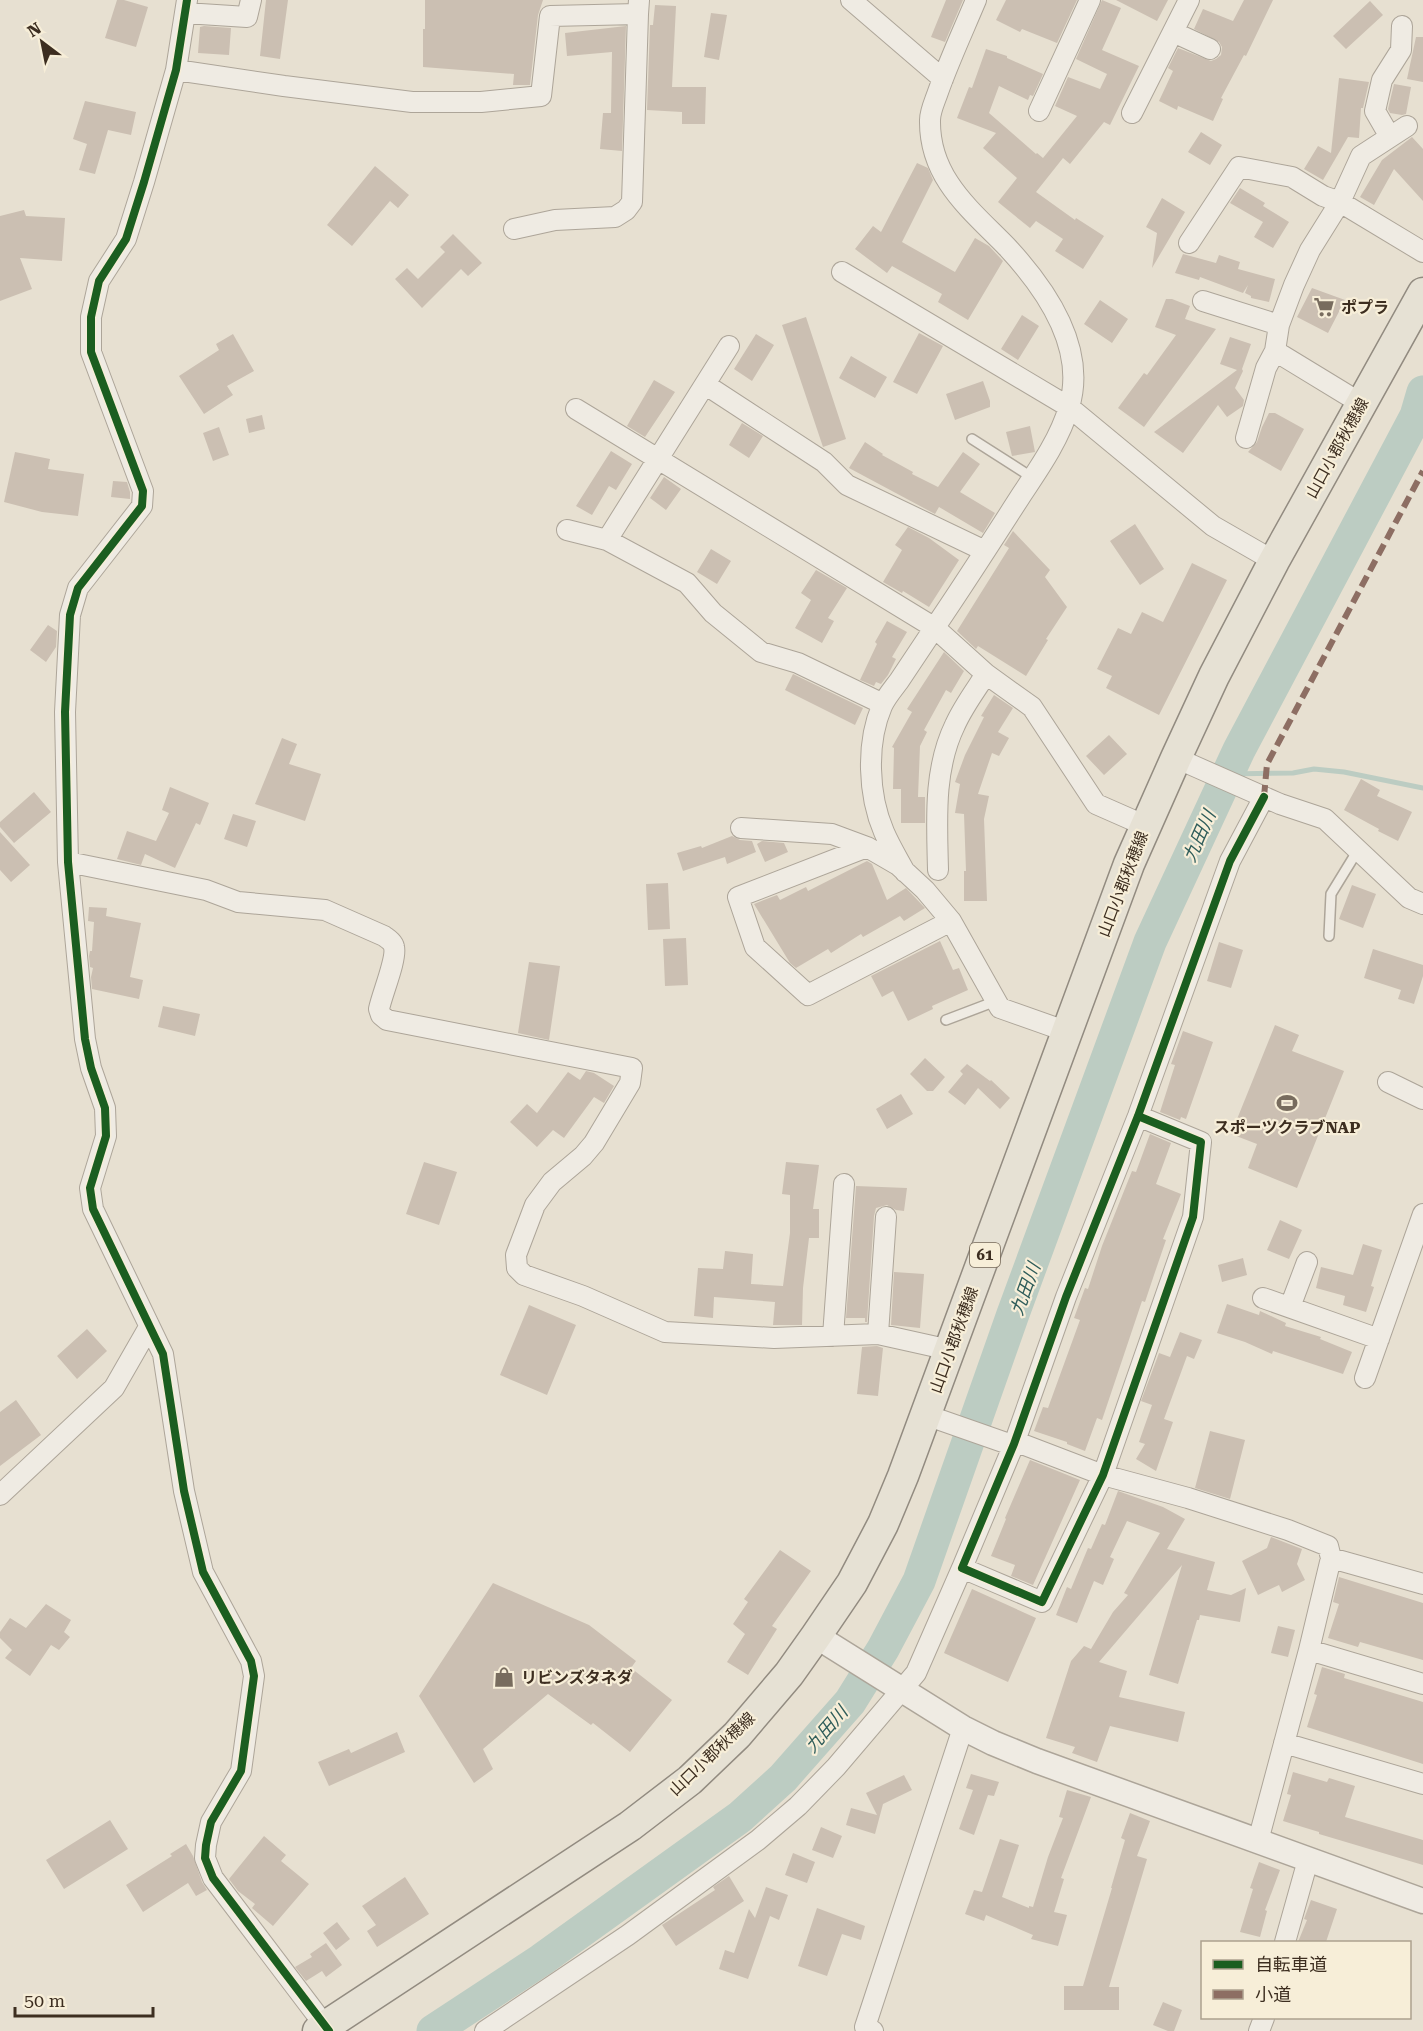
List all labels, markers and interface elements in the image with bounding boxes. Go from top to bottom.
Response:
north arrow [12,12,72,72]
text: N [24,18,45,41]
supermarket icon: ポプラ [1312,295,1336,319]
place label: ポプラ [1341,298,1389,317]
street label: 山口小郡秋穂線 [1302,394,1372,502]
water label: 九田川 [1178,805,1220,865]
street label: 山口小郡秋穂線 [1094,828,1152,940]
sports icon: スポーツクラブNAP [1275,1091,1299,1115]
place label: スポーツクラブNAP [1214,1118,1360,1137]
road number: 61 [970,1243,1000,1267]
water label: 九田川 [1006,1258,1045,1318]
street label: 山口小郡秋穂線 [926,1284,982,1396]
shop icon: リビンズタネダ [492,1665,516,1689]
place label: リビンズタネダ [521,1668,633,1687]
water label: 九田川 [800,1700,853,1756]
street label: 山口小郡秋穂線 [665,1708,759,1800]
legend [1201,1941,1411,2019]
text: 自転車道 [1255,1954,1327,1975]
scale bar [15,1980,153,2018]
text: 小道 [1255,1984,1291,2005]
text: 50 m [24,1990,65,2011]

